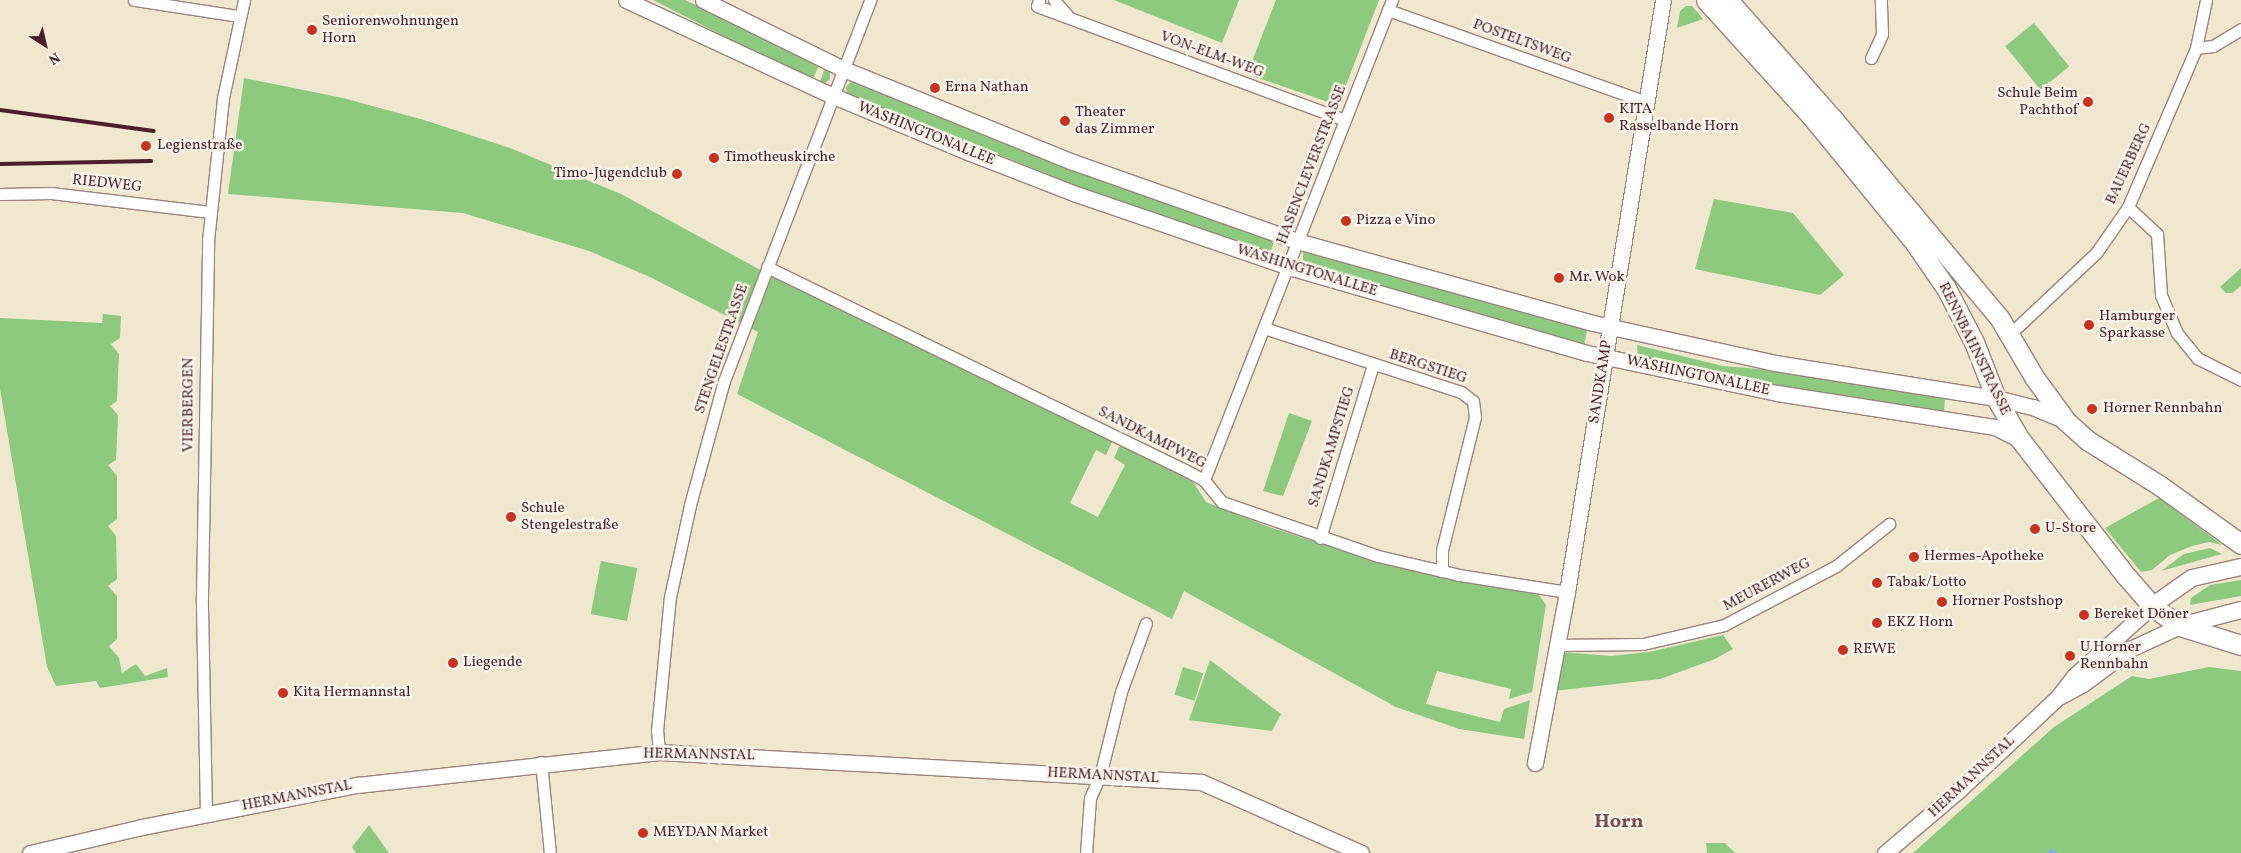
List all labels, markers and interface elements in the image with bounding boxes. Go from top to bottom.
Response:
place label: Seniorenwohnungen Horn [322,12,459,47]
street label: POSTELTSWEG [1470,16,1574,68]
north arrow [20,20,70,70]
marker: Seniorenwohnungen Horn [306,24,318,36]
street label: VON-ELM-WEG [1158,28,1266,82]
text: N [44,47,64,68]
place label: Erna Nathan [945,79,1029,97]
marker: Erna Nathan [929,82,941,94]
street label: HASENCLEVERSTRASSE [1273,83,1351,247]
place label: Schule Beim Pachthof [1997,84,2078,119]
marker: Schule Beim Pachthof [2082,96,2094,108]
street label: WASHINGTONALLEE [855,98,997,170]
place label: KITA Rasselbande Horn [1619,100,1739,135]
place label: Theater das Zimmer [1075,103,1154,138]
marker: KITA Rasselbande Horn [1603,112,1615,124]
marker: Theater das Zimmer [1059,115,1071,127]
street label: BAUERBERG [2102,120,2156,208]
place label: Legienstraße [157,137,242,155]
marker: Legienstraße [139,139,153,153]
place label: Timotheuskirche [724,149,835,167]
marker: Timotheuskirche [708,152,720,164]
place label: Timo-Jugendclub [554,165,667,183]
marker: Timo-Jugendclub [671,168,683,180]
street label: RIEDWEG [71,171,143,197]
place label: Pizza e Vino [1356,212,1436,230]
marker: Pizza e Vino [1340,215,1352,227]
street label: WASHINGTONALLEE [1234,241,1380,301]
place label: Mr. Wok [1569,269,1625,287]
marker: Mr. Wok [1553,272,1565,284]
street label: RENNBAHNSTRASSE [1934,279,2014,419]
street label: STENGELESTRASSE [691,282,753,416]
place label: Hamburger Sparkasse [2099,307,2175,342]
marker: Hamburger Sparkasse [2083,319,2095,331]
street label: SANDKAMP [1586,339,1616,425]
street label: BERGSTIEG [1387,346,1469,388]
street label: WASHINGTONALLEE [1625,352,1771,400]
street label: VIERBERGEN [180,358,198,452]
street label: SANDKAMPSTIEG [1305,384,1359,510]
place label: Horner Rennbahn [2103,400,2222,418]
marker: Horner Rennbahn [2085,402,2099,416]
street label: SANDKAMPWEG [1095,403,1209,473]
place label: Schule Stengelestraße [521,499,618,534]
marker: Schule Stengelestraße [505,511,517,523]
place label: U-Store [2045,520,2096,538]
marker: U-Store [2029,523,2041,535]
place label: Hermes-Apotheke [1924,548,2044,566]
marker: Hermes-Apotheke [1908,551,1920,563]
street label: MEURERWEG [1720,554,1814,616]
place label: Tabak/Lotto [1887,574,1966,592]
marker: Tabak/Lotto [1871,577,1883,589]
place label: Horner Postshop [1952,593,2063,611]
marker: Horner Postshop [1936,596,1948,608]
place label: Bereket Döner [2094,606,2188,624]
marker: Bereket Döner [2078,609,2090,621]
place label: EKZ Horn [1887,614,1953,632]
marker: EKZ Horn [1871,617,1883,629]
place label: U Horner Rennbahn [2080,638,2149,673]
place label: REWE [1853,641,1896,659]
marker: REWE [1837,644,1849,656]
marker: U Horner Rennbahn [2064,650,2076,662]
place label: Liegende [463,654,522,672]
marker: Liegende [447,657,459,669]
place label: Kita Hermannstal [293,684,410,702]
marker: Kita Hermannstal [277,687,289,699]
street label: HERMANNSTAL [1925,732,2019,822]
street label: HERMANNSTAL [643,745,755,765]
street label: HERMANNSTAL [1047,764,1159,788]
street label: HERMANNSTAL [240,777,354,815]
district label: Horn [1594,810,1644,834]
place label: MEYDAN Market [653,824,769,842]
marker: MEYDAN Market [637,827,649,839]

